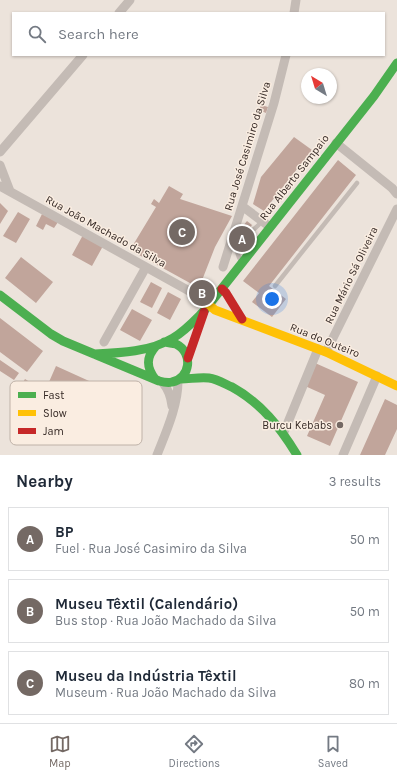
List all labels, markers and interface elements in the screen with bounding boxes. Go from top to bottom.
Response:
search box [12,12,385,56]
icon: search [26,23,48,45]
text: Search here [58,25,139,43]
north arrow [301,68,337,104]
street label: Rua José Casimiro da Silva [222,80,273,212]
street label: Rua Alberto Sampaio [257,132,332,223]
street label: Rua João Machado da Silva [43,193,168,270]
pin: C [169,217,195,247]
pin: A [229,224,255,254]
street label: Rua Mário Sá Oliveira [322,224,381,326]
pin: B [189,278,215,308]
your location [262,289,282,309]
street label: Rua do Outeiro [288,321,362,360]
legend [10,381,142,445]
text: Fast [43,389,64,402]
text: Slow [43,407,67,420]
place label: Burcu Kebabs [262,419,332,432]
marker: Burcu Kebabs [335,420,345,430]
text: Jam [43,425,64,438]
text: Nearby [16,471,73,491]
text: 3 results [329,474,381,489]
text: BP [55,523,73,541]
text: A [26,532,34,547]
text: 50 m [350,532,380,547]
text: Fuel · Rua José Casimiro da Silva [55,541,247,556]
text: Museu Têxtil (Calendário) [55,595,238,613]
text: B [26,604,34,619]
text: 50 m [350,604,380,619]
text: Bus stop · Rua João Machado da Silva [55,613,276,628]
text: Museu da Indústria Têxtil [55,667,236,685]
text: C [26,676,34,691]
text: 80 m [349,676,380,691]
text: Museum · Rua João Machado da Silva [55,685,276,700]
tab: Map [49,733,71,770]
tab: Directions [168,733,220,770]
tab: Saved [318,733,348,770]

